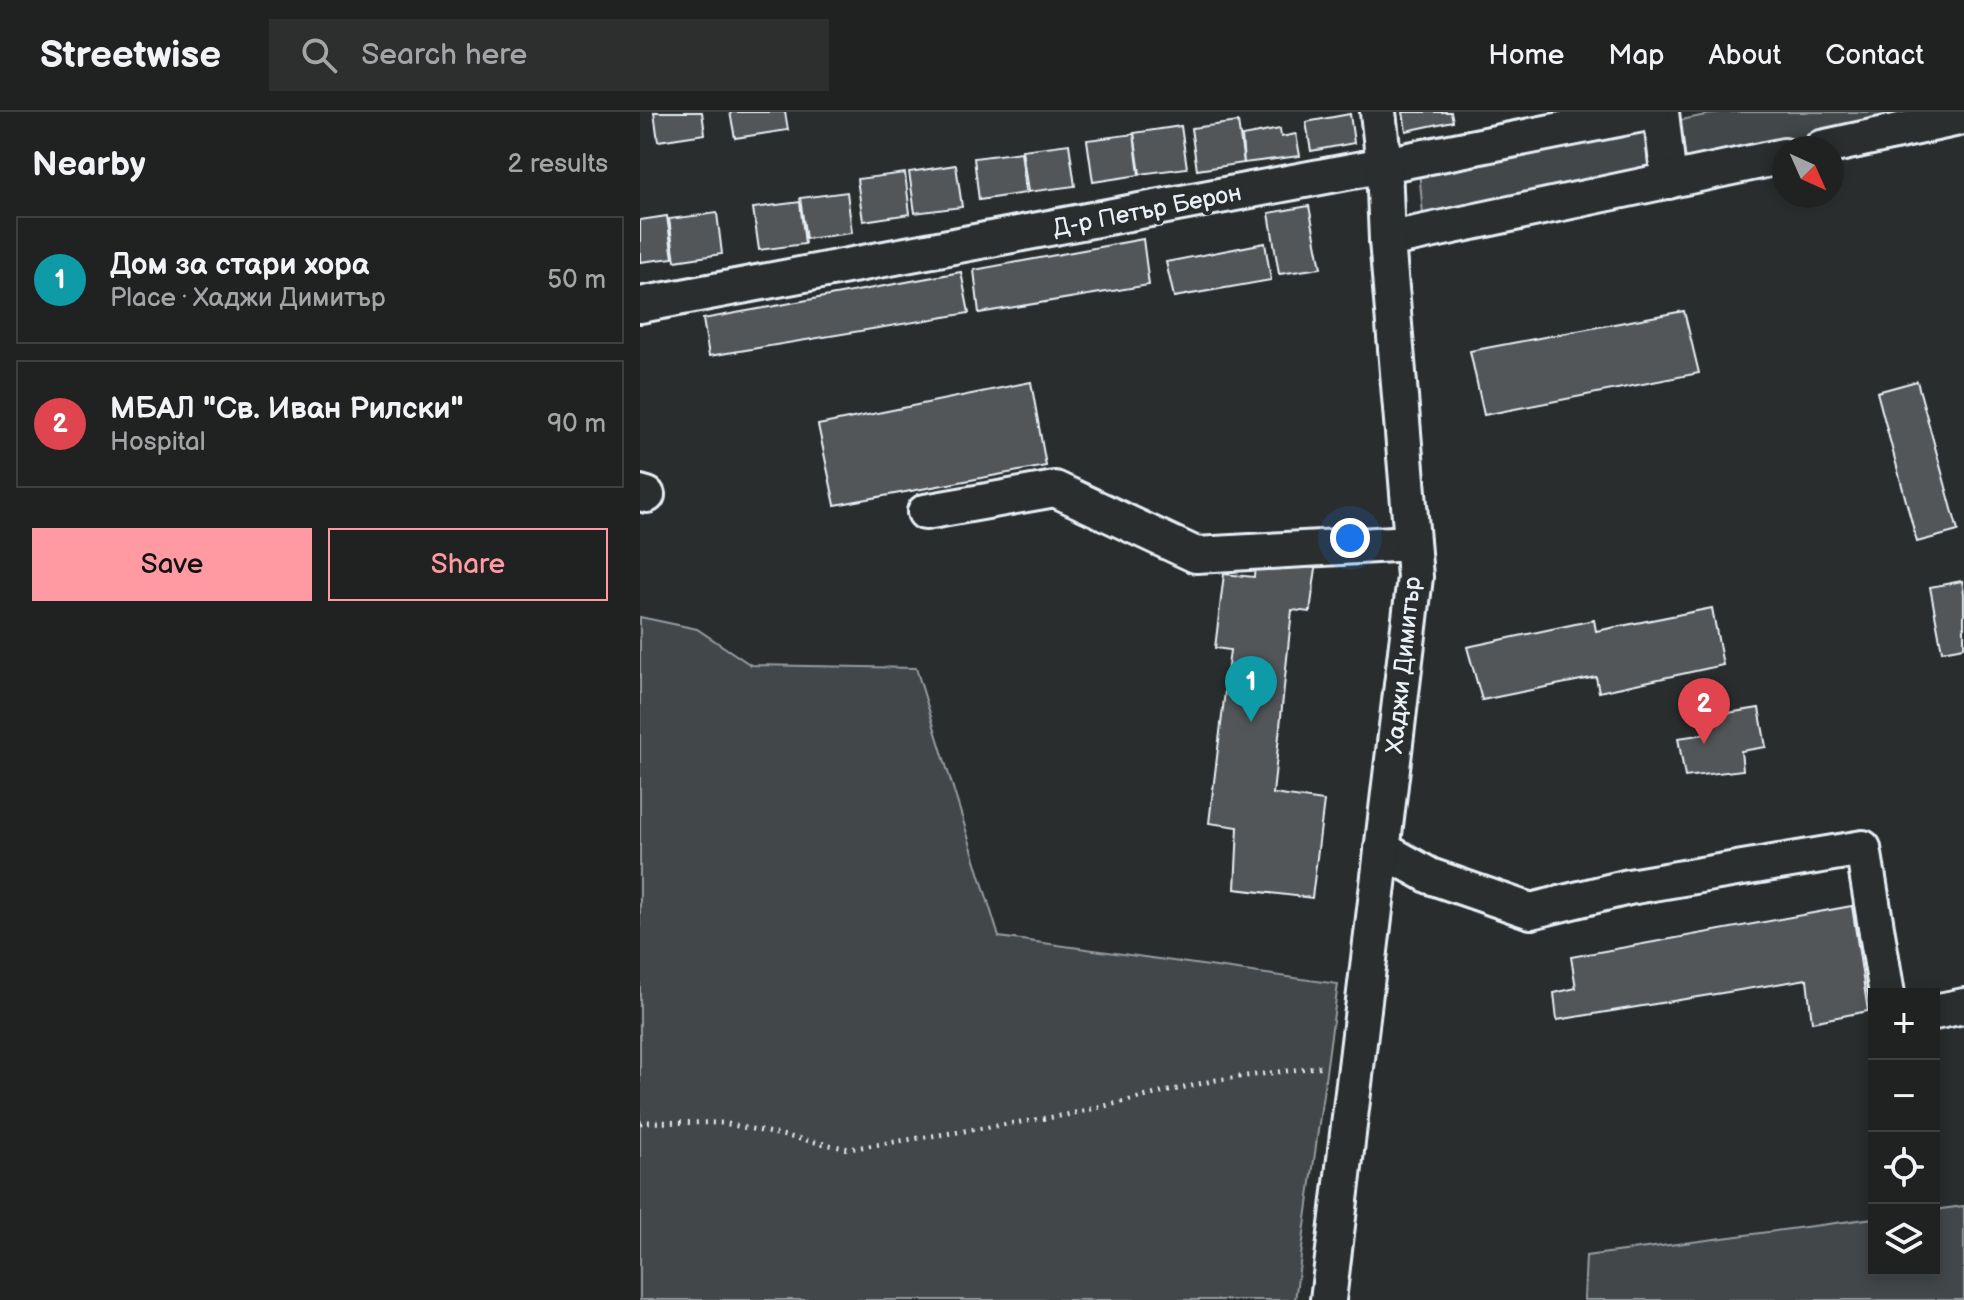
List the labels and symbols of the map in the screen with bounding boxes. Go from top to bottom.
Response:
north arrow [1772,136,1844,208]
street label: Д-р Петър Берон [1050,178,1244,243]
your location [1330,518,1370,558]
street label: Хаджи Димитър [1380,575,1427,755]
pin: 1 [1225,656,1277,722]
pin: 2 [1678,678,1730,744]

